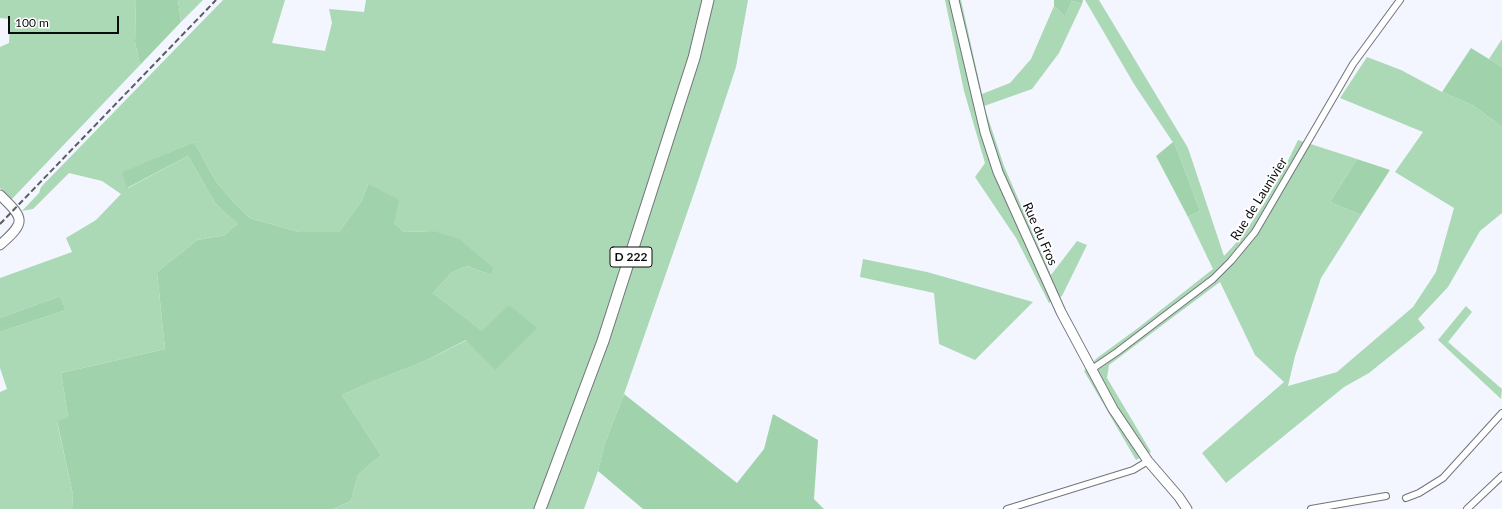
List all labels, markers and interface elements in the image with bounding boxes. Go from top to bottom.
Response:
scale bar [10,8,121,34]
text: 100 m [15,15,49,30]
street label: Rue de Launivier [1227,155,1291,243]
street label: Rue du Fros [1019,200,1061,268]
road number: D 222 [610,247,652,267]

